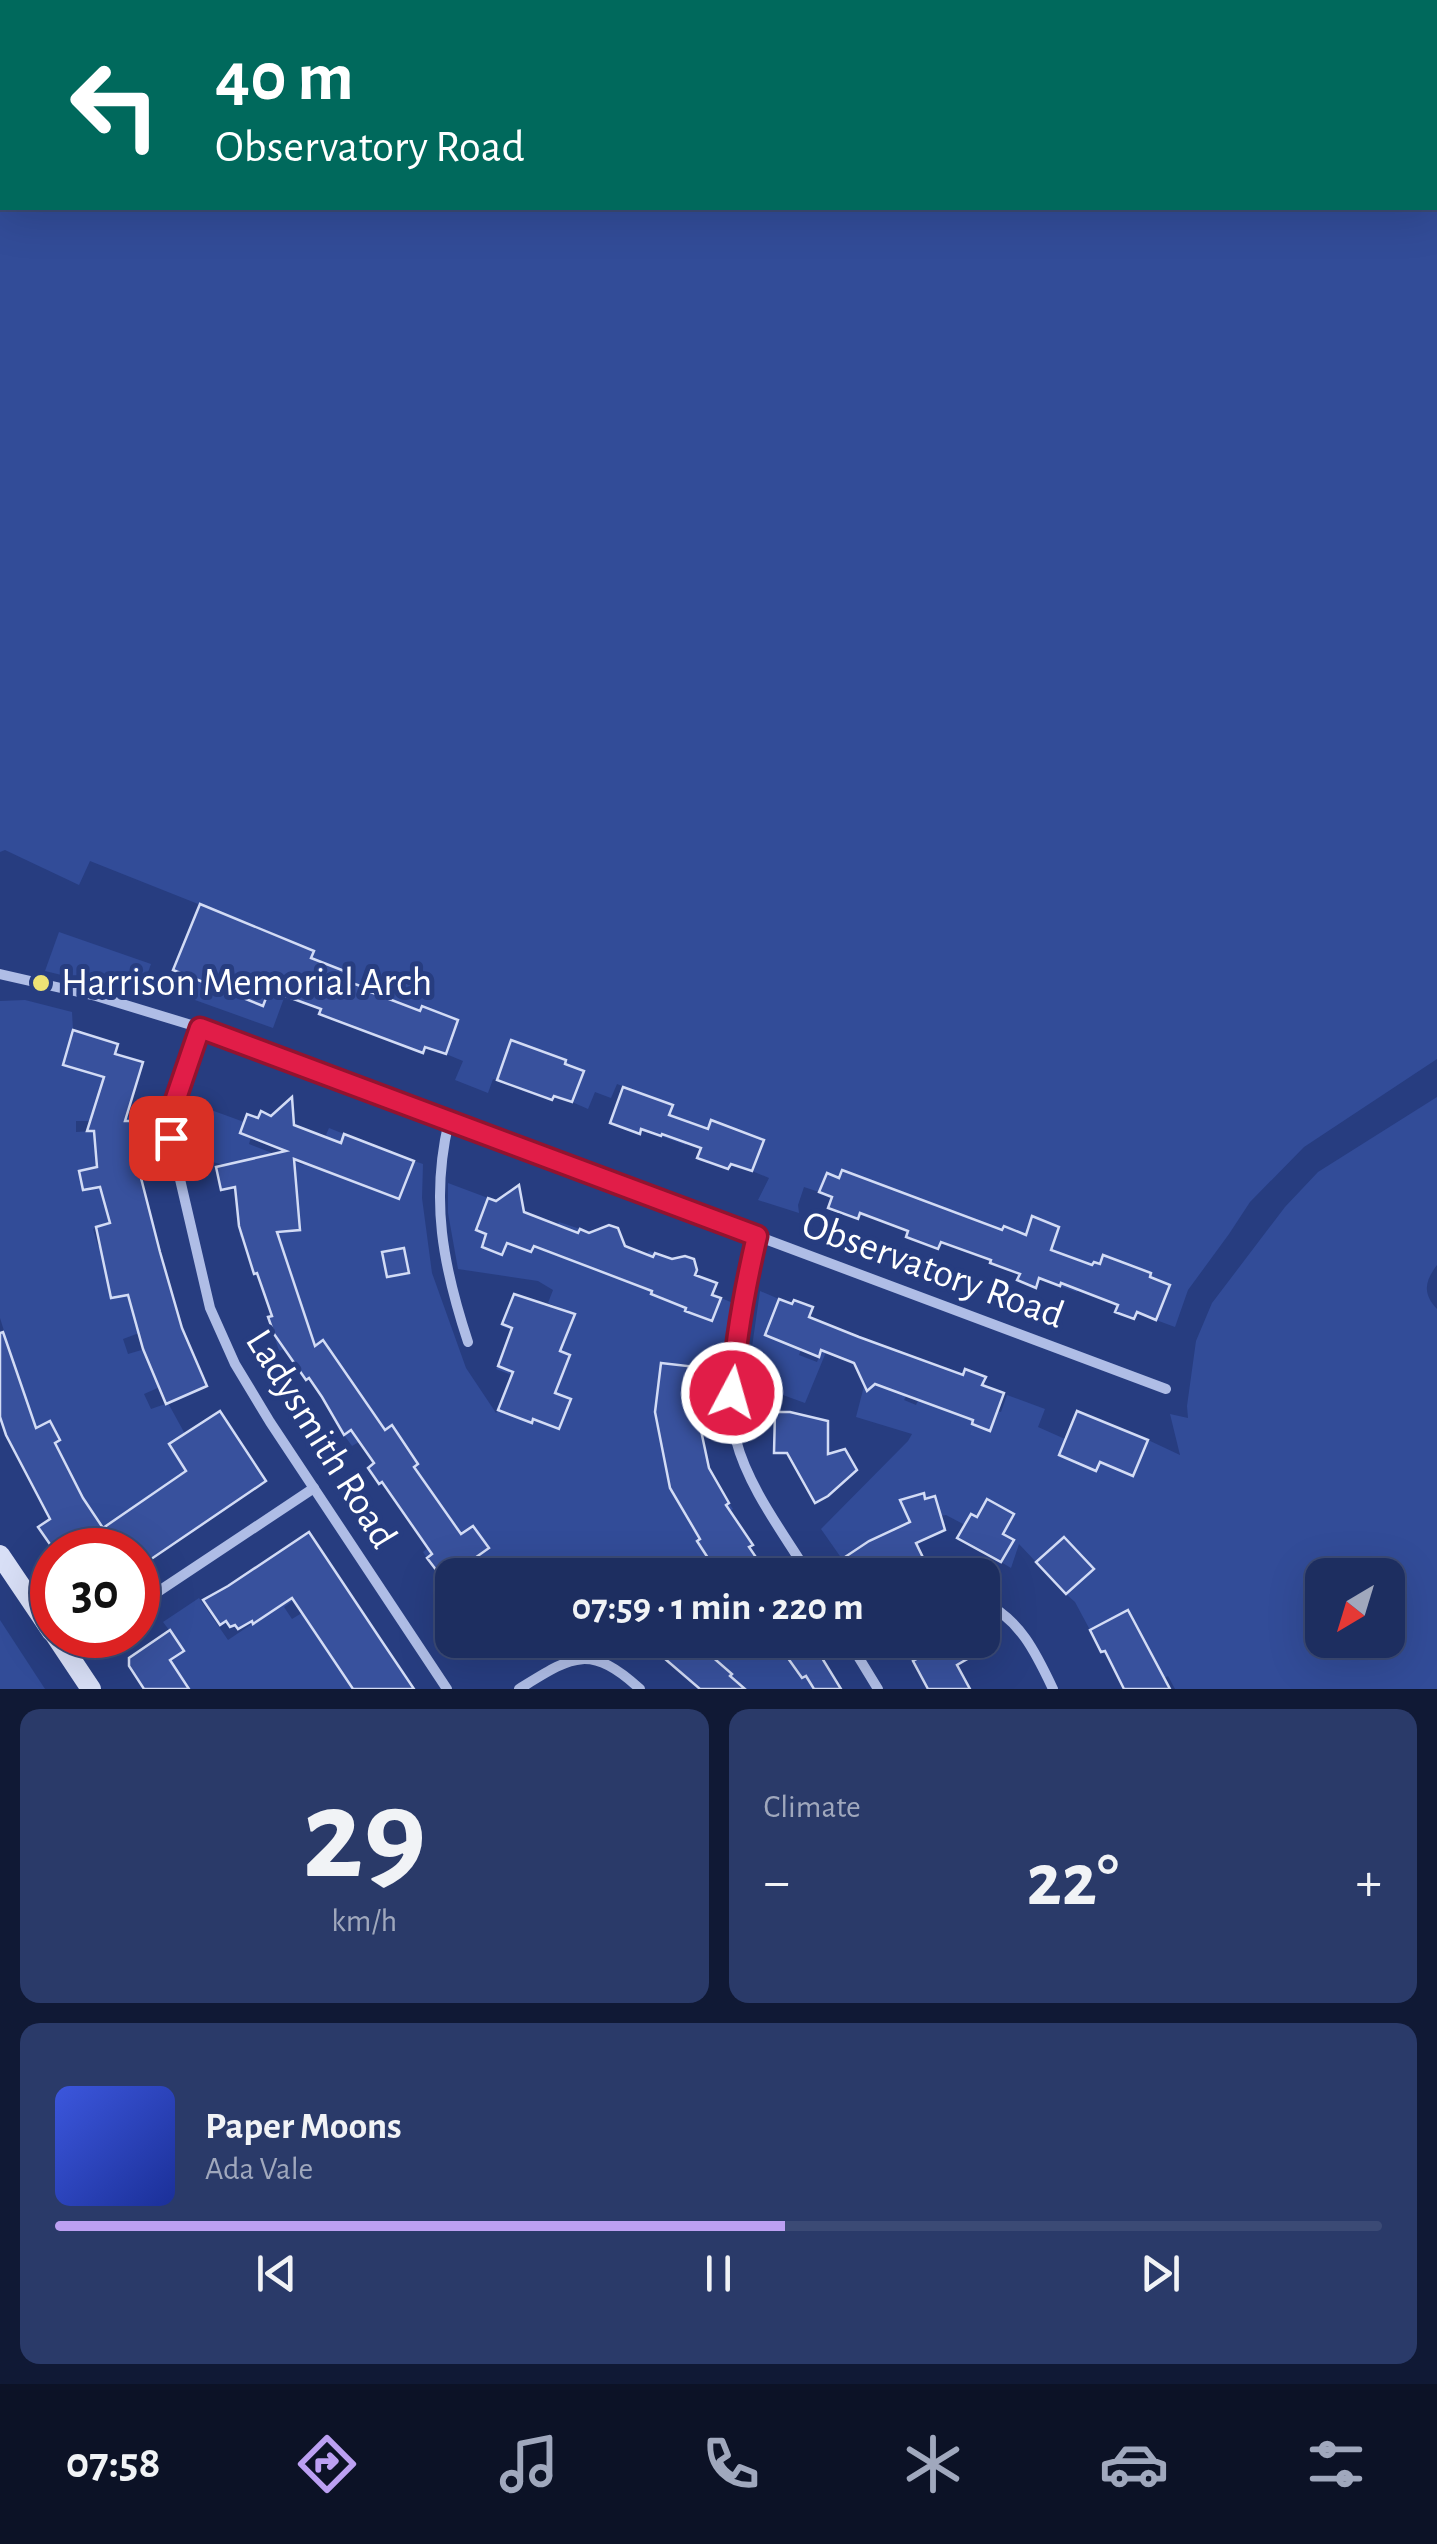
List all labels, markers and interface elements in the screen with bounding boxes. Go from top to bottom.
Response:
icon: left [50,40,180,170]
text: 40 m [215,43,354,113]
text: Observatory Road [215,125,525,170]
place label: Harrison Memorial Arch [61,963,432,1003]
marker: Harrison Memorial Arch [30,972,52,994]
pin [129,1096,214,1181]
icon: arrive [144,1111,199,1166]
street label: Observatory Road [797,1204,1069,1336]
street label: Ladysmith Road [238,1323,404,1555]
position arrow [680,1341,784,1445]
speed limit sign: 30 [30,1528,160,1658]
north arrow [1305,1558,1405,1658]
map controls [1305,1558,1405,1658]
text: 07:59 · 1 min · 220 m [571,1589,864,1627]
text: 29 [302,1772,426,1902]
text: Climate [764,1791,861,1823]
text: 22° [1026,1844,1119,1919]
text: − [764,1855,790,1910]
text: + [1356,1855,1382,1910]
text: km/h [331,1905,397,1937]
text: Paper Moons [205,2108,402,2146]
text: Ada Vale [205,2153,313,2185]
icon: previous [249,2246,304,2301]
icon: pause [691,2246,746,2301]
icon: next [1133,2246,1188,2301]
icon: directions [292,2429,362,2499]
icon: music [494,2429,564,2499]
icon: phone [696,2429,766,2499]
icon: climate [898,2429,968,2499]
icon: car [1099,2429,1169,2499]
icon: filters [1301,2429,1371,2499]
text: 07:58 [66,2441,161,2486]

